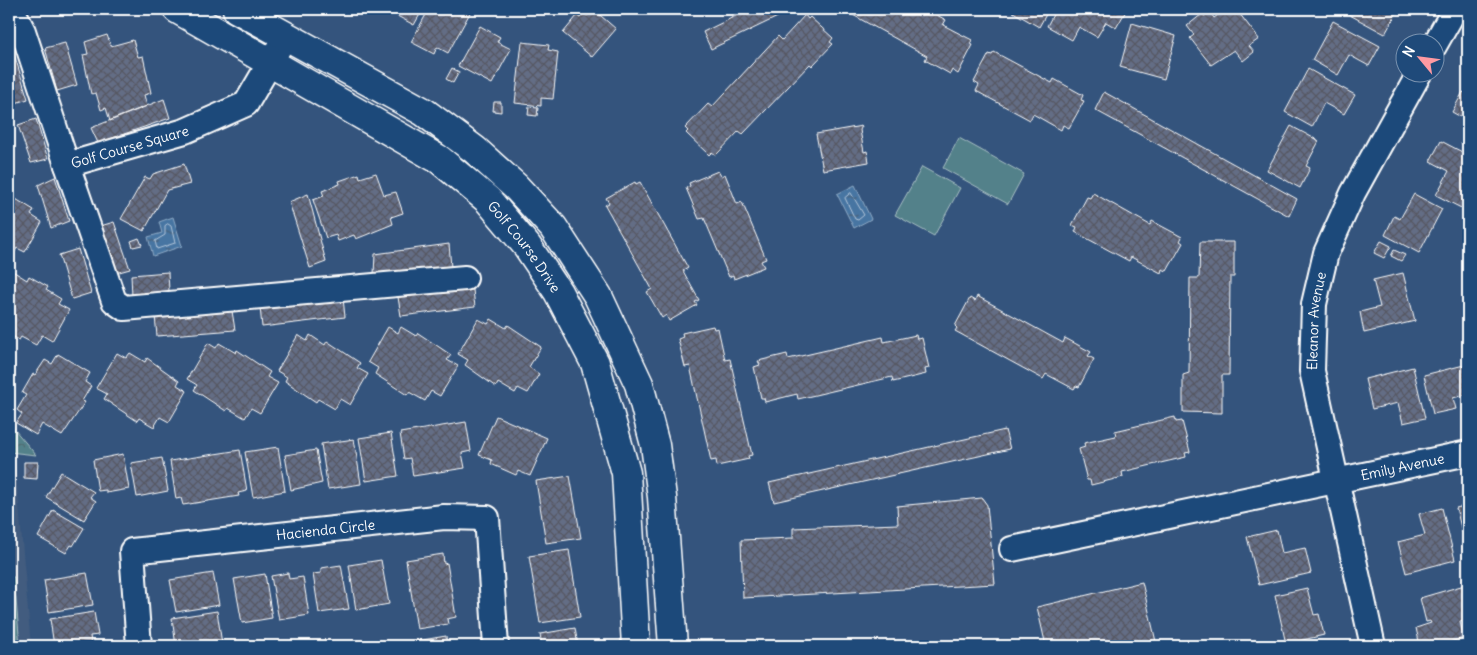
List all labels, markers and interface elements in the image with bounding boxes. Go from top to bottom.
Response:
north arrow [1394,32,1444,82]
text: N [1398,43,1419,60]
street label: Golf Course Square [69,121,191,172]
street label: Golf Course Drive [484,197,565,296]
street label: Eleanor Avenue [1303,270,1330,370]
street label: Emily Avenue [1359,449,1446,484]
street label: Hacienda Circle [275,516,376,544]

